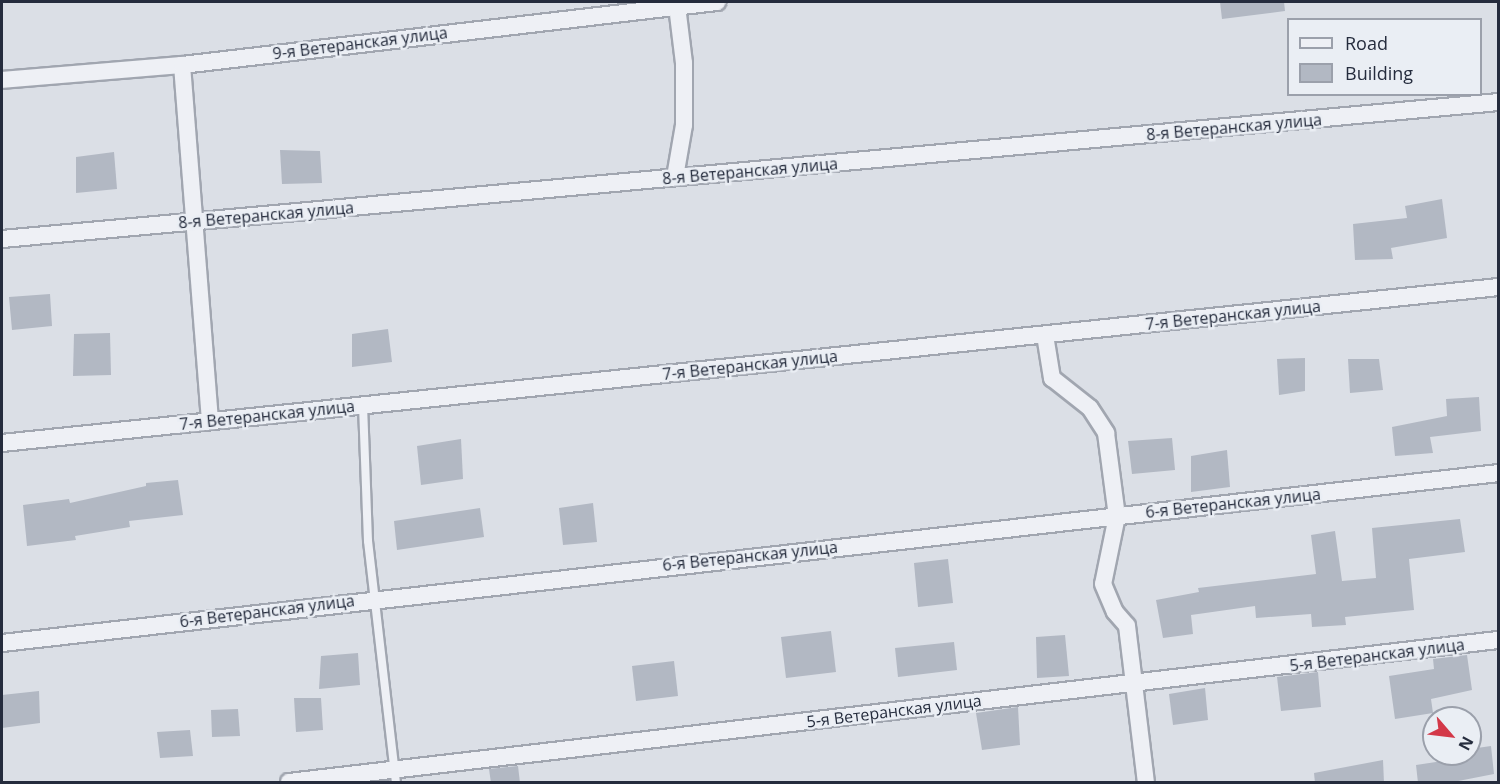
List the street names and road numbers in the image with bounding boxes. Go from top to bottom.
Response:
street label: 9-я Ветеранская улица [271,23,449,63]
street label: 8-я Ветеранская улица [1145,110,1323,144]
street label: 8-я Ветеранская улица [661,154,839,188]
street label: 8-я Ветеранская улица [177,198,355,232]
street label: 7-я Ветеранская улица [1144,296,1322,334]
street label: 7-я Ветеранская улица [661,346,839,384]
street label: 7-я Ветеранская улица [178,396,356,434]
street label: 6-я Ветеранская улица [1144,484,1322,522]
street label: 6-я Ветеранская улица [661,537,839,575]
street label: 6-я Ветеранская улица [178,591,356,631]
street label: 5-я Ветеранская улица [1288,635,1466,675]
street label: 5-я Ветеранская улица [805,691,983,731]

